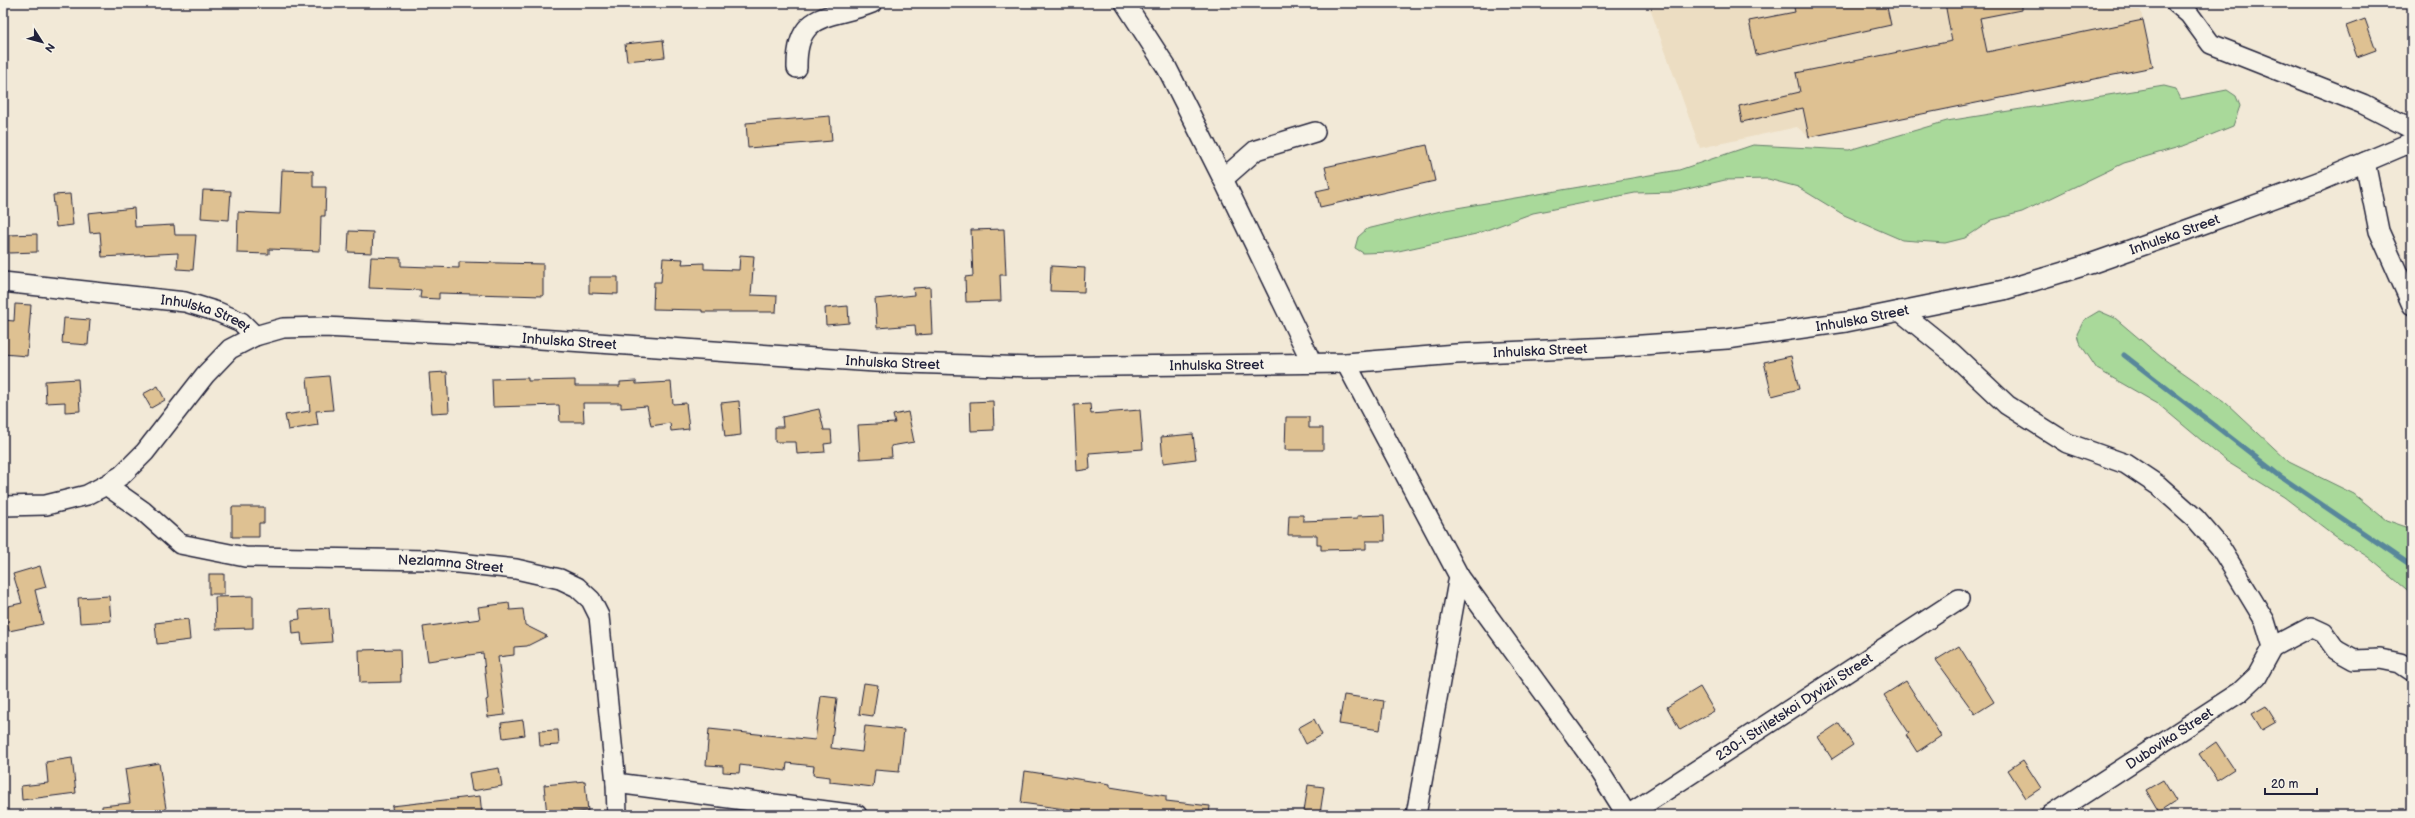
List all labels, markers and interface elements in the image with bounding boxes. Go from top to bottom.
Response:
north arrow [22,22,62,62]
text: N [42,40,57,55]
street label: Inhulska Street [2127,210,2222,258]
street label: Inhulska Street [160,291,255,336]
street label: Inhulska Street [1815,301,1911,335]
street label: Inhulska Street [522,329,618,353]
street label: Inhulska Street [1493,340,1588,361]
street label: Inhulska Street [845,352,941,373]
street label: Inhulska Street [1169,356,1265,374]
street label: Nezlamna Street [398,551,505,576]
street label: 230-i Striletskoi Dyvizii Street [1712,649,1876,764]
street label: Dubovika Street [2122,703,2216,773]
scale bar [2265,770,2317,796]
text: 20 m [2271,777,2298,792]

